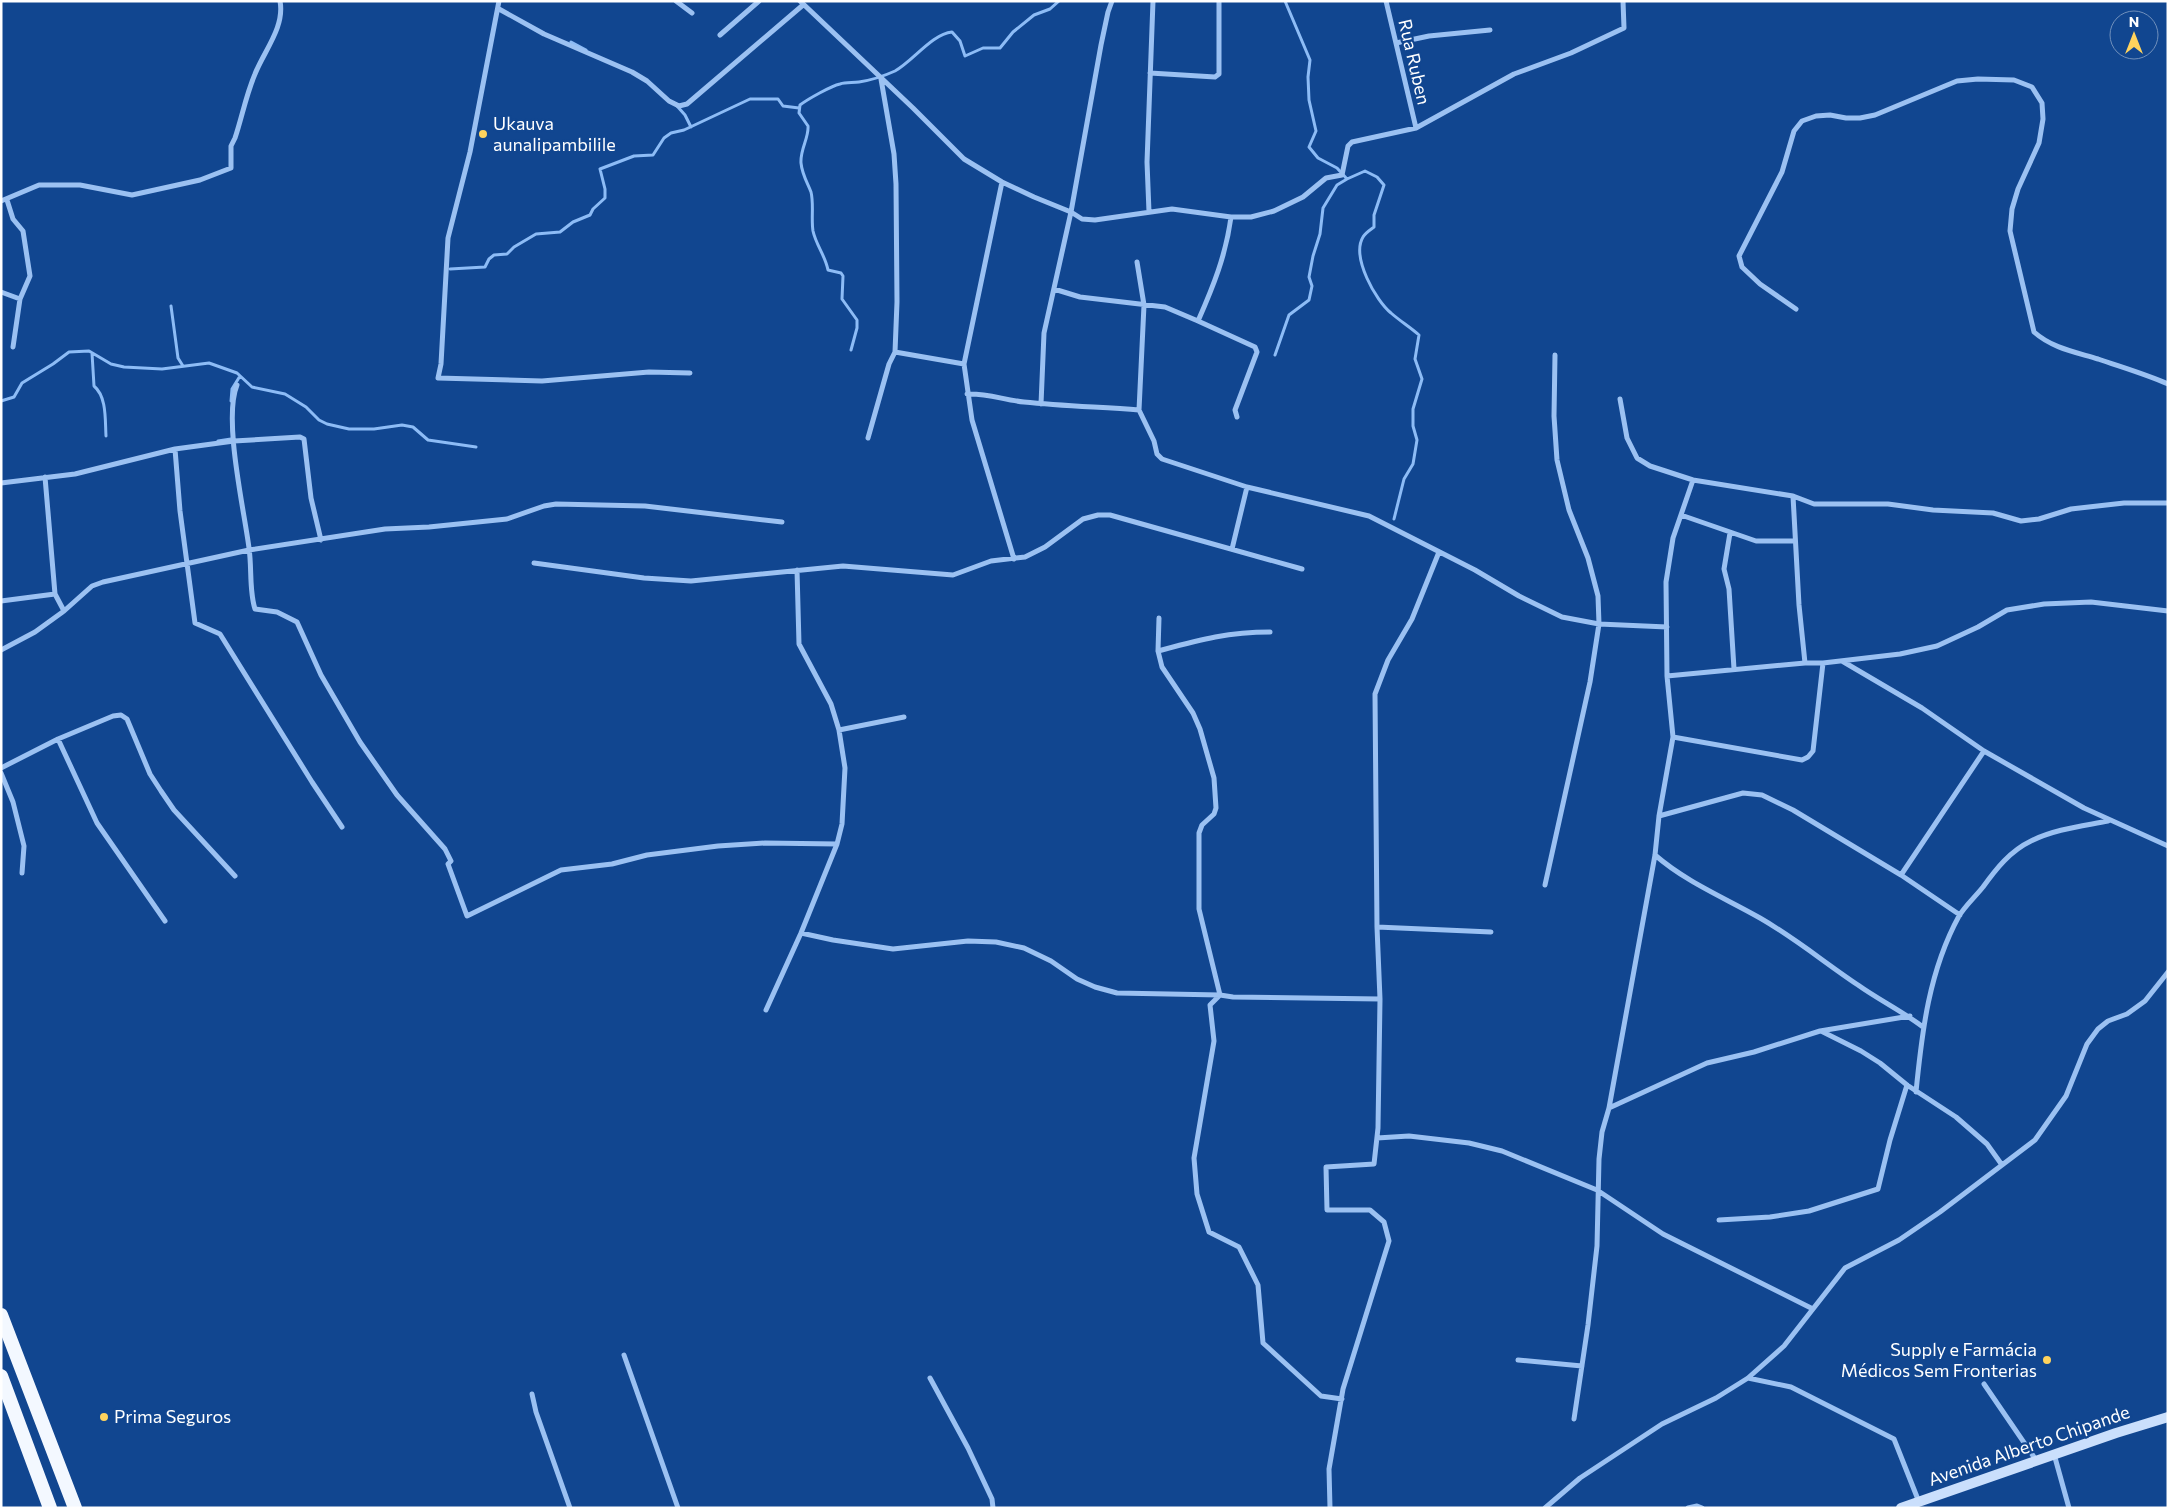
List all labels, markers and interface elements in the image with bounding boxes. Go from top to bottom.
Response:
north arrow [2109,10,2159,60]
text: N [2129,13,2139,30]
street label: Rua Ruben [1394,17,1436,107]
place label: Ukauva aunalipambilile [493,112,616,155]
marker: Ukauva aunalipambilile [477,128,489,140]
place label: Supply e Farmácia Médicos Sem Fronterias [1841,1338,2037,1381]
marker: Supply e Farmácia Médicos Sem Fronterias [2041,1354,2053,1366]
street label: Avenida Alberto Chipande [1925,1400,2132,1490]
place label: Prima Seguros [114,1405,231,1427]
marker: Prima Seguros [98,1411,110,1423]

